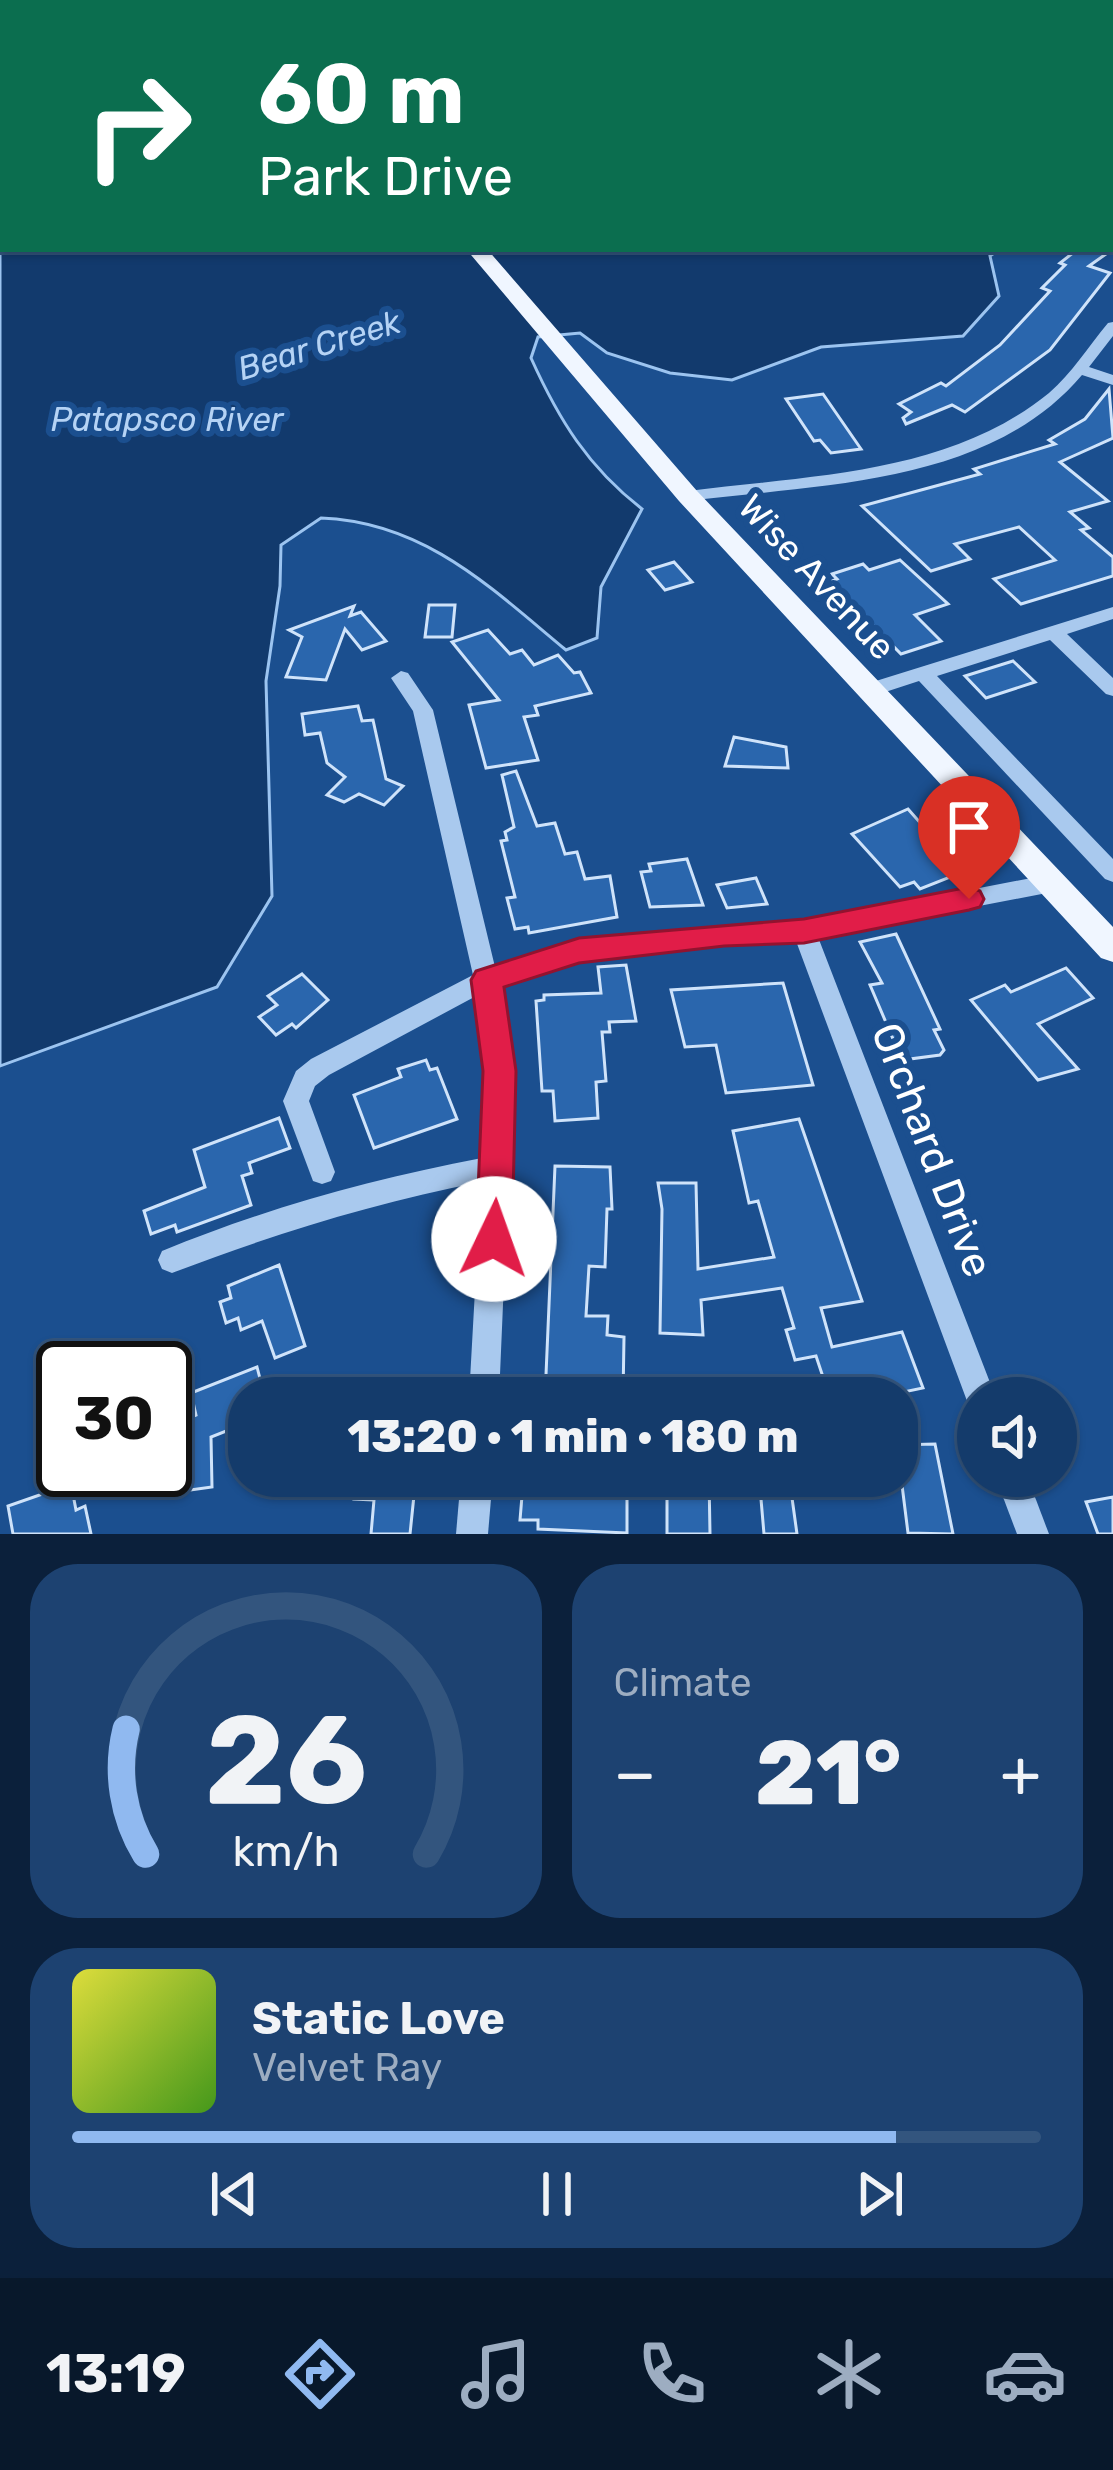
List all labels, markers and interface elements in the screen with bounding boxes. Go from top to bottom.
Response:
text: 60 m [258,44,465,144]
icon: right [60,48,216,204]
text: Park Drive [258,145,513,209]
water label: Bear Creek [233,301,406,388]
water label: Patapsco River [51,400,285,439]
street label: Wise Avenue [730,486,904,668]
pin [918,776,1020,899]
icon: arrive [936,794,1002,860]
street label: Orchard Drive [861,1016,1003,1284]
position arrow [431,1176,557,1302]
speed limit sign: 30 [36,1341,192,1497]
map controls [957,1377,1077,1497]
button: sound [957,1377,1077,1497]
text: 13:20 · 1 min · 180 m [348,1410,798,1463]
text: Climate [614,1660,752,1706]
text: 26 [205,1686,367,1834]
text: 21° [755,1720,901,1827]
text: − [614,1734,656,1813]
text: + [1000,1734,1041,1813]
text: km/h [232,1826,339,1877]
text: Static Love [252,1992,505,2045]
text: Velvet Ray [252,2045,442,2091]
icon: previous [201,2161,267,2227]
icon: pause [524,2161,590,2227]
icon: next [847,2161,913,2227]
icon: directions [278,2332,362,2416]
icon: music [454,2332,538,2416]
icon: phone [630,2332,714,2416]
icon: climate [807,2332,891,2416]
icon: car [983,2332,1067,2416]
text: 13:19 [46,2342,186,2406]

